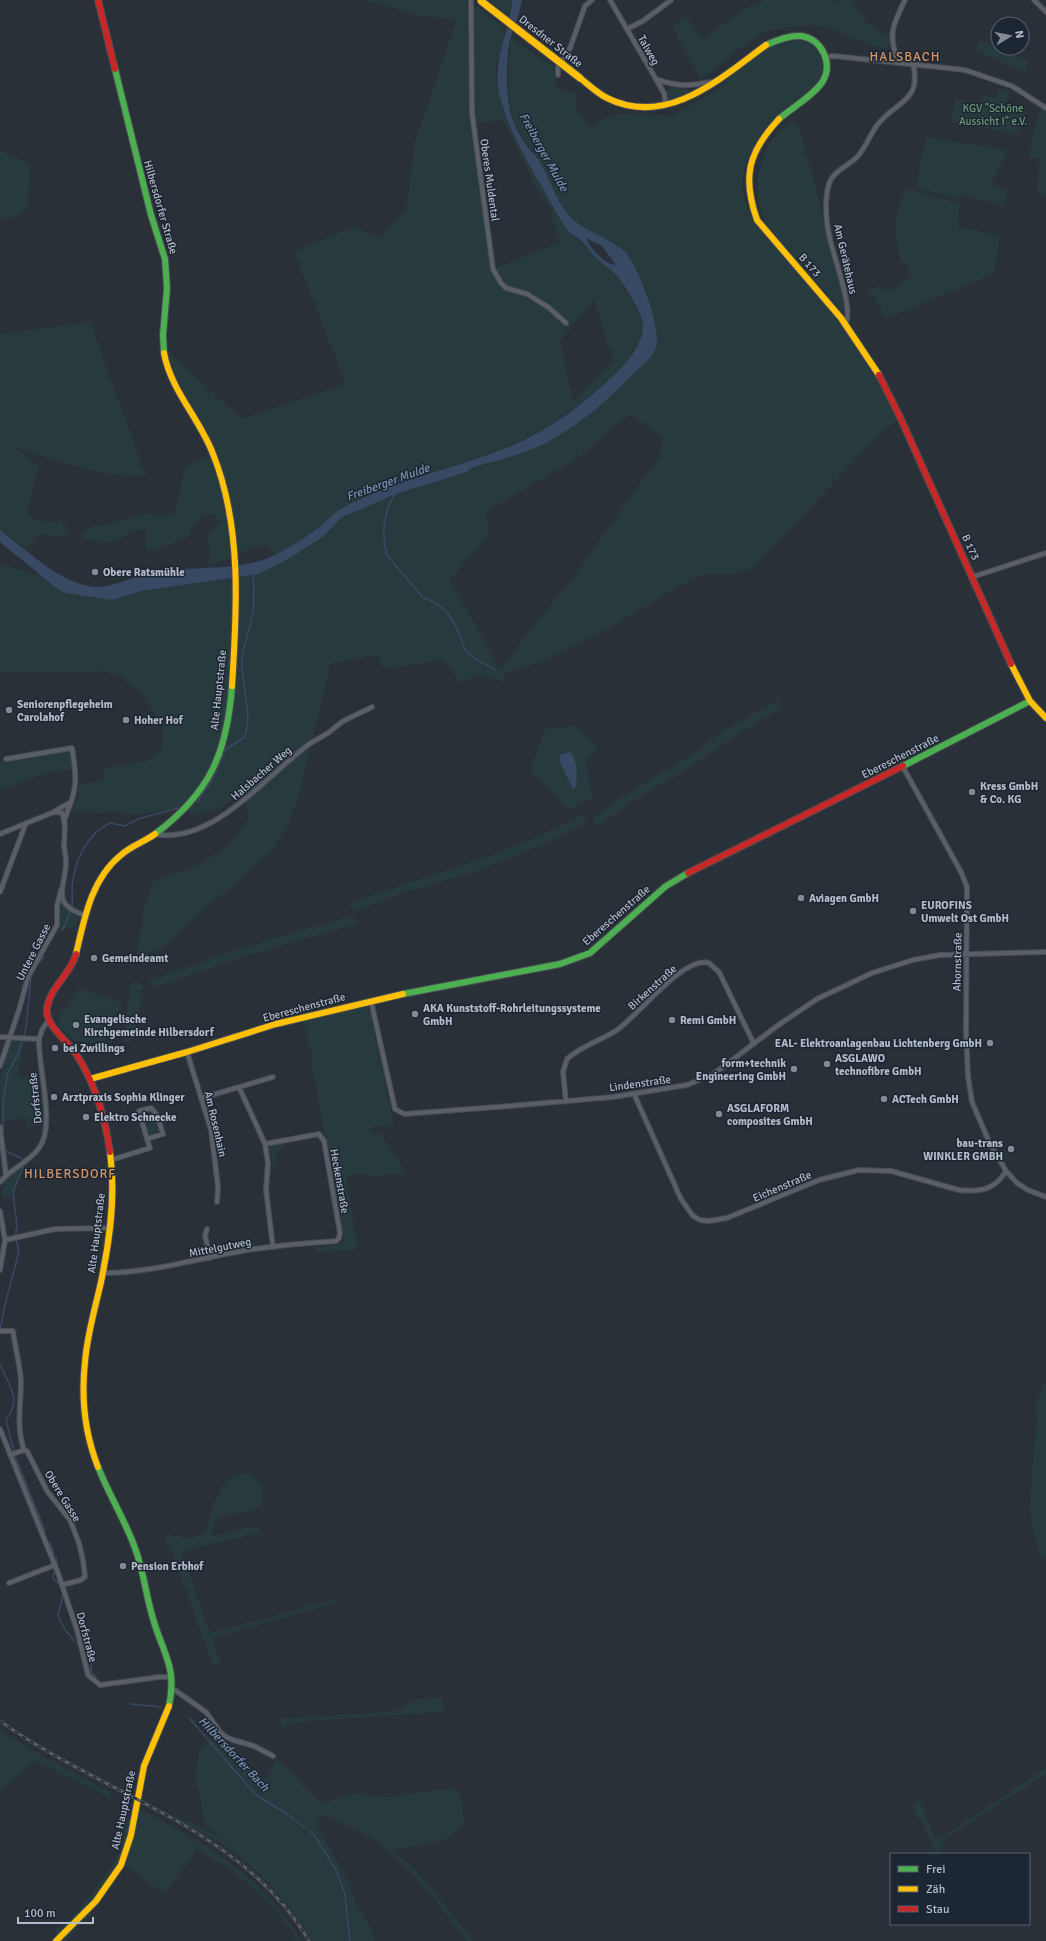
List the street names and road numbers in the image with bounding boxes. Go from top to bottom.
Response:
street label: Dresdner Straße [516,13,585,70]
street label: Talweg [635,33,662,68]
street label: Oberes Muldental [477,138,502,222]
street label: Hilbersdorfer Straße [141,159,180,256]
street label: Am Gerätehaus [831,223,860,296]
street label: B 173 [796,251,823,280]
street label: B 173 [959,532,982,562]
street label: Alte Hauptstraße [208,649,229,731]
street label: Ebereschenstraße [859,731,941,782]
street label: Halsbacher Weg [228,743,294,803]
street label: Ebereschenstraße [580,883,653,948]
street label: Untere Gasse [14,922,53,983]
street label: Ahornstraße [950,932,965,992]
street label: Birkenstraße [625,962,679,1013]
street label: Ebereschenstraße [261,990,347,1025]
street label: Dorfstraße [26,1072,45,1124]
street label: Lindenstraße [608,1073,672,1094]
street label: Am Rosenhain [202,1090,229,1158]
street label: Heckenstraße [327,1148,352,1214]
street label: Eichenstraße [751,1168,814,1205]
street label: Alte Hauptstraße [85,1192,108,1274]
street label: Mittelgutweg [188,1235,252,1260]
street label: Obere Gasse [42,1468,83,1524]
street label: Dorfstraße [74,1611,99,1664]
street label: Alte Hauptstraße [109,1769,138,1851]

